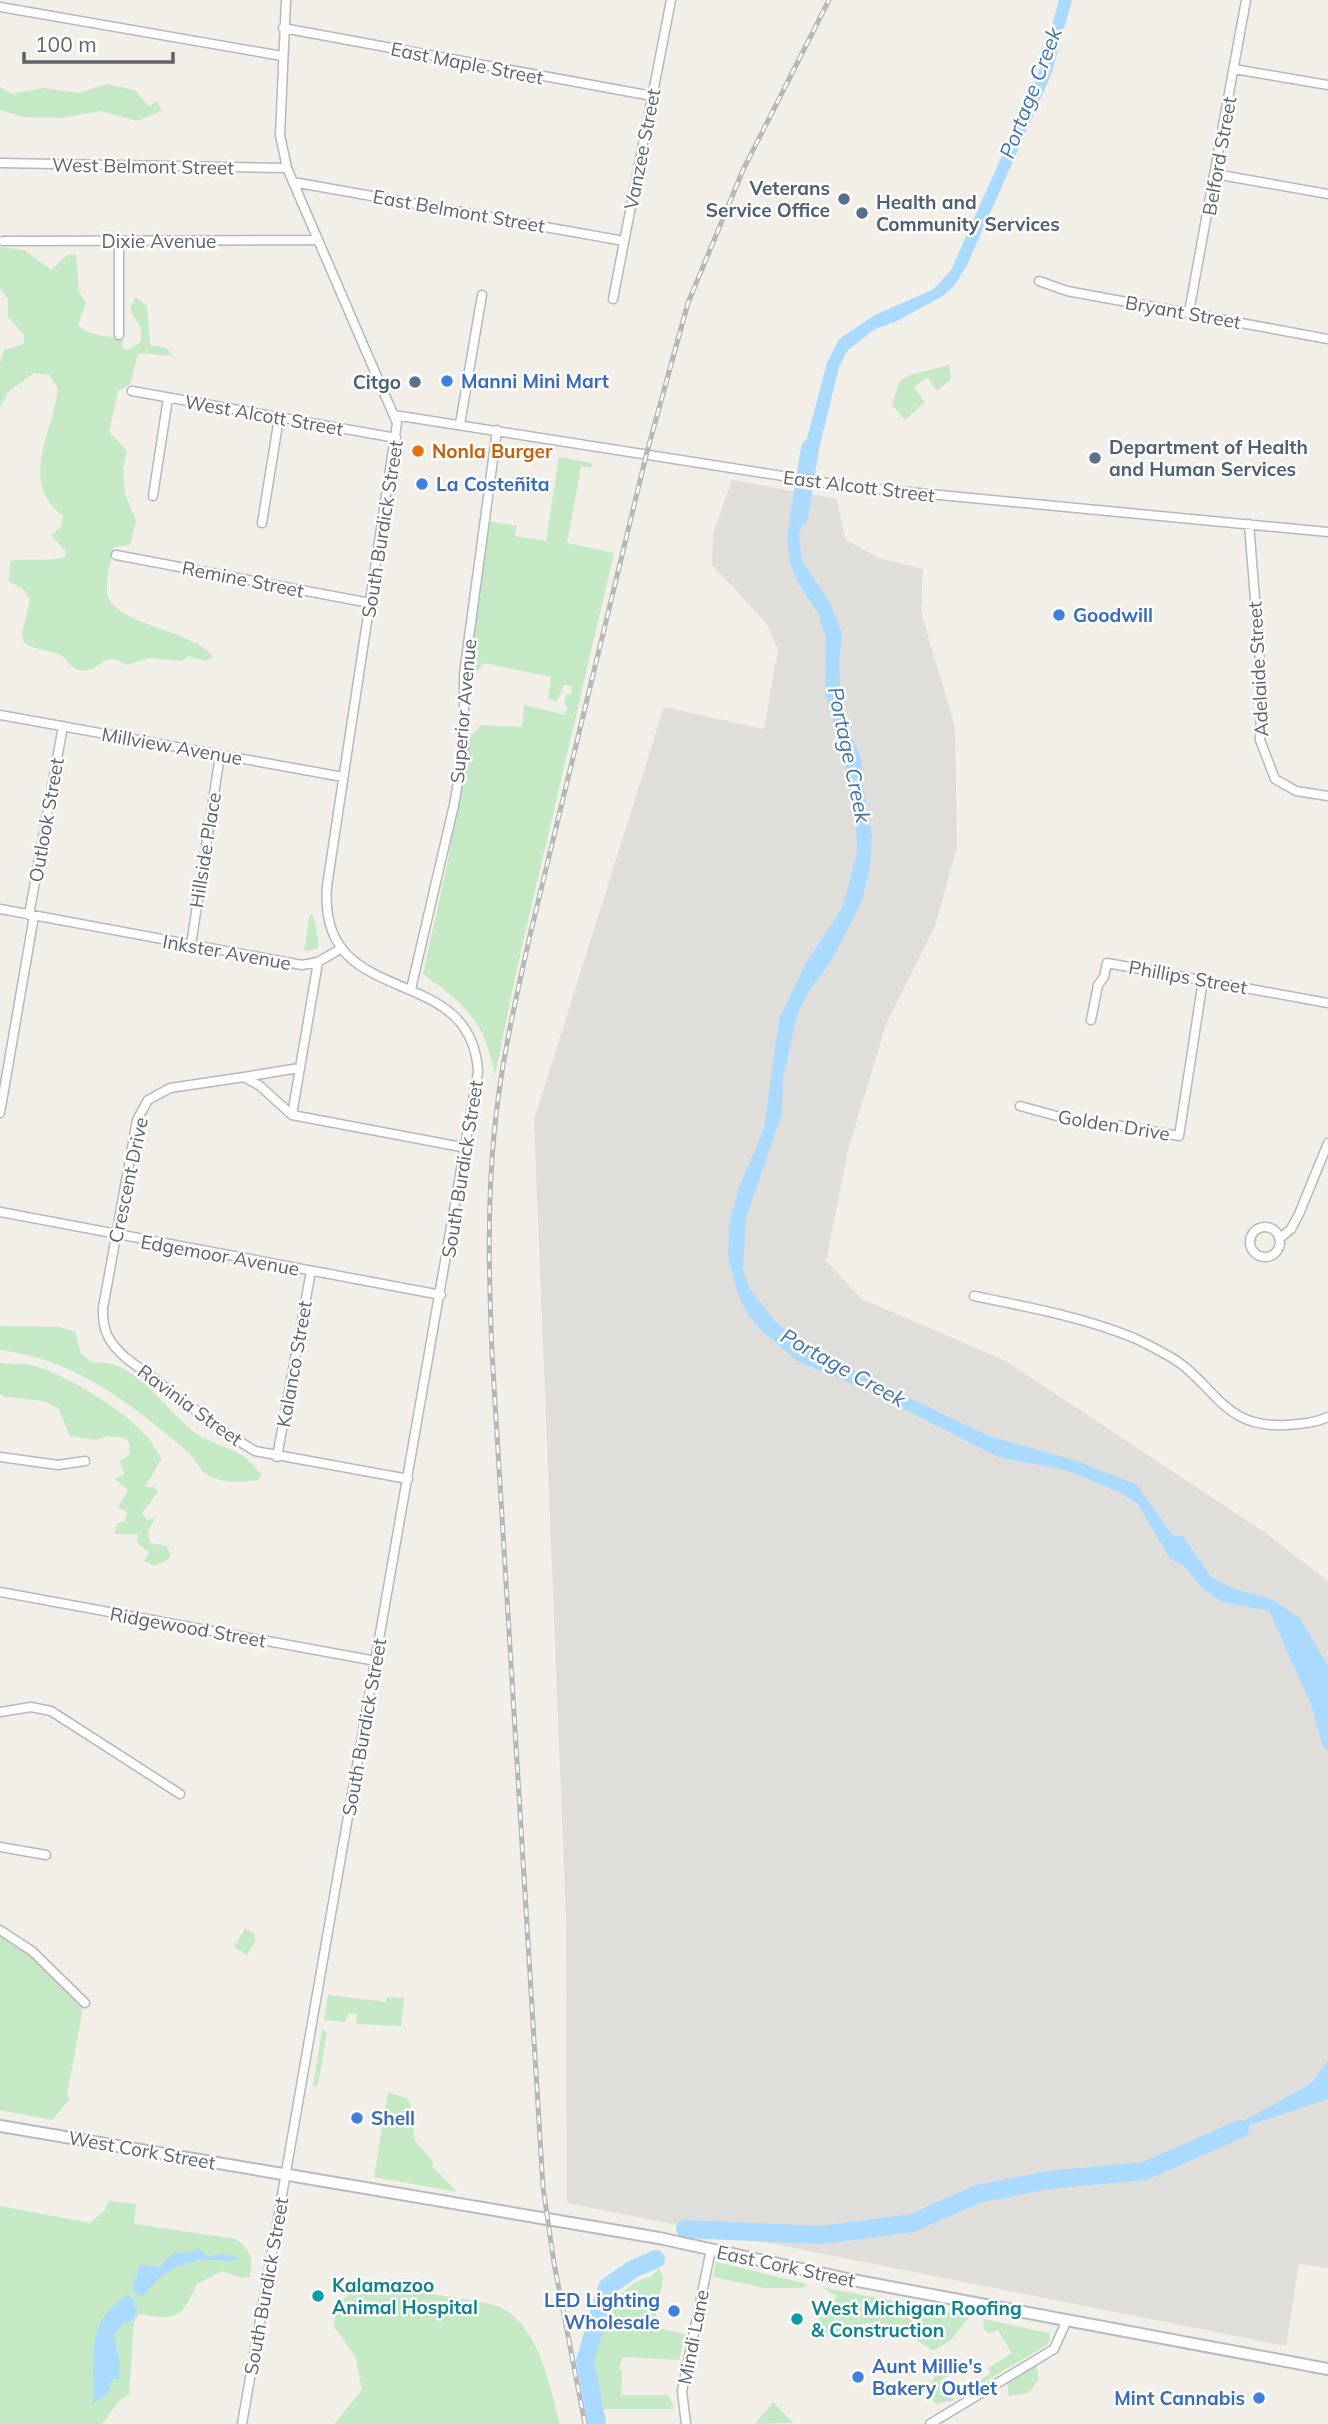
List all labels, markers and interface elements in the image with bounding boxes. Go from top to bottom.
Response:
scale bar [24,21,173,65]
water label: Portage Creek [993,22,1067,162]
text: 100 m [35,31,97,57]
street label: East Maple Street [389,36,546,90]
street label: Vanzee Street [619,86,666,211]
street label: Belford Street [1197,94,1241,217]
street label: West Belmont Street [52,152,234,180]
place label: Veterans Service Office [706,176,830,222]
street label: East Belmont Street [371,184,547,238]
place label: Health and Community Services [876,190,1060,236]
marker: Veterans Service Office [836,191,852,207]
marker: Health and Community Services [854,205,870,221]
street label: Dixie Avenue [102,229,216,253]
street label: Bryant Street [1123,290,1243,334]
place label: Manni Mini Mart [461,369,609,393]
place label: Citgo [353,370,401,394]
marker: Manni Mini Mart [439,373,455,389]
marker: Citgo [407,374,423,390]
street label: West Alcott Street [183,389,345,441]
place label: Department of Health and Human Services [1109,435,1308,481]
street label: South Burdick Street [356,438,408,620]
place label: Nonla Burger [432,439,553,463]
marker: Nonla Burger [410,443,426,459]
marker: Department of Health and Human Services [1087,450,1103,466]
street label: East Alcott Street [782,465,936,507]
place label: La Costeñita [436,472,550,496]
marker: La Costeñita [414,476,430,492]
street label: Remine Street [180,555,306,603]
street label: Adelaide Street [1242,600,1274,737]
place label: Goodwill [1073,603,1153,627]
marker: Goodwill [1051,607,1067,623]
street label: Superior Avenue [445,638,481,784]
water label: Portage Creek [823,684,877,826]
street label: Millview Avenue [100,722,244,770]
street label: Outlook Street [23,756,69,884]
street label: Hillside Place [184,791,226,909]
street label: Inkster Avenue [161,929,293,975]
street label: Phillips Street [1127,955,1249,999]
street label: South Burdick Street [436,1078,488,1260]
street label: Golden Drive [1056,1104,1172,1146]
street label: Crescent Drive [103,1115,153,1245]
street label: Edgemoor Avenue [139,1229,301,1281]
street label: Kalanco Street [271,1299,317,1429]
water label: Portage Creek [777,1322,911,1413]
street label: Ravinia Street [133,1359,247,1451]
street label: Ridgewood Street [108,1601,268,1653]
street label: South Burdick Street [337,1636,391,1818]
place label: Shell [371,2106,415,2130]
marker: Shell [349,2110,365,2126]
street label: West Cork Street [67,2125,218,2175]
street label: South Burdick Street [239,2195,293,2377]
street label: East Cork Street [715,2240,858,2292]
place label: Kalamazoo Animal Hospital [332,2273,478,2319]
marker: Kalamazoo Animal Hospital [310,2288,326,2304]
place label: LED Lighting Wholesale [544,2288,660,2334]
street label: Mindi Lane [672,2288,714,2386]
place label: West Michigan Roofing & Construction [811,2296,1022,2342]
marker: LED Lighting Wholesale [666,2303,682,2319]
marker: West Michigan Roofing & Construction [789,2311,805,2327]
place label: Aunt Millie's Bakery Outlet [872,2354,997,2400]
marker: Aunt Millie's Bakery Outlet [850,2369,866,2385]
place label: Mint Cannabis [1114,2386,1245,2410]
marker: Mint Cannabis [1251,2390,1267,2406]

